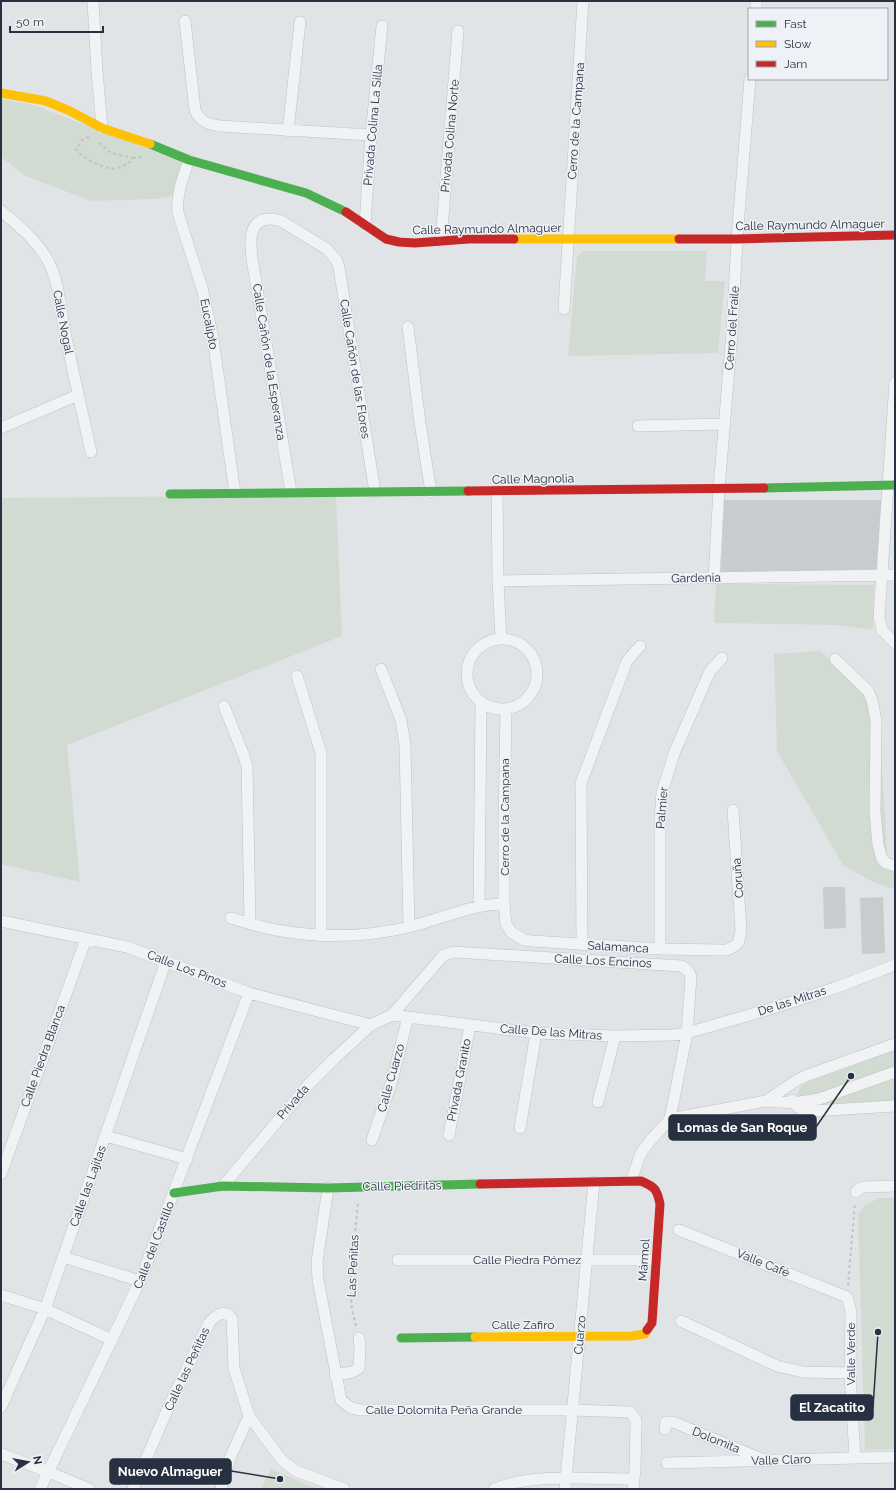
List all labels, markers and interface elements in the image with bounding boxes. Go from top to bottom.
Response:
scale bar [10,8,103,34]
legend [748,8,888,80]
text: 50 m [16,15,44,29]
text: Fast [784,17,807,31]
text: Slow [784,37,811,51]
text: Jam [784,57,807,71]
street label: Cerro de la Campana [565,62,587,180]
street label: Privada Colina La Silla [361,64,385,186]
street label: Privada Colina Norte [438,79,462,193]
street label: Calle Raymundo Almaguer [735,217,885,233]
street label: Calle Raymundo Almaguer [412,221,562,237]
street label: Calle Cañón de la Esperanza [250,283,288,441]
street label: Cerro del Fraile [722,285,742,371]
street label: Calle Nogal [50,289,76,356]
street label: Eucalipto [197,297,221,351]
street label: Calle Cañón de las Flores [337,298,373,440]
street label: Calle Magnolia [492,471,574,487]
street label: Gardenia [671,571,721,585]
street label: Cerro de la Campana [498,758,512,876]
street label: Palmier [653,786,671,830]
street label: Coruña [730,857,746,899]
street label: Salamanca [587,938,649,956]
street label: Calle Los Pinos [145,947,229,991]
street label: Calle Los Encinos [554,951,652,971]
street label: De las Mitras [756,983,828,1019]
street label: Calle Piedra Blanca [18,1003,68,1109]
street label: Calle De las Mitras [499,1021,603,1043]
street label: Privada Granito [444,1037,474,1123]
street label: Calle Cuarzo [375,1042,407,1114]
street label: Privada [274,1082,312,1122]
callout: Lomas de San Roque [669,1115,816,1140]
text: Lomas de San Roque [677,1120,807,1135]
street label: Calle las Lajitas [67,1143,109,1228]
street label: Calle Piedritas [362,1178,442,1194]
street label: Calle del Castillo [131,1199,177,1291]
street label: Las Peñitas [344,1234,362,1298]
street label: Mármol [636,1238,653,1282]
street label: Valle Café [734,1246,792,1280]
street label: Calle Piedra Pómez [473,1253,581,1267]
street label: Cuarzo [571,1315,589,1355]
street label: Calle Zafiro [492,1318,554,1332]
street label: Valle Verde [844,1322,858,1386]
street label: Calle las Peñitas [162,1325,213,1413]
callout: El Zacatito [791,1395,873,1420]
text: El Zacatito [799,1400,865,1415]
street label: Calle Dolomita Peña Grande [366,1403,522,1417]
street label: Dolomita [690,1424,742,1456]
north arrow [8,1442,48,1482]
street label: Valle Claro [751,1452,811,1468]
text: N [30,1455,45,1466]
callout: Nuevo Almaguer [110,1459,231,1484]
text: Nuevo Almaguer [118,1464,222,1479]

